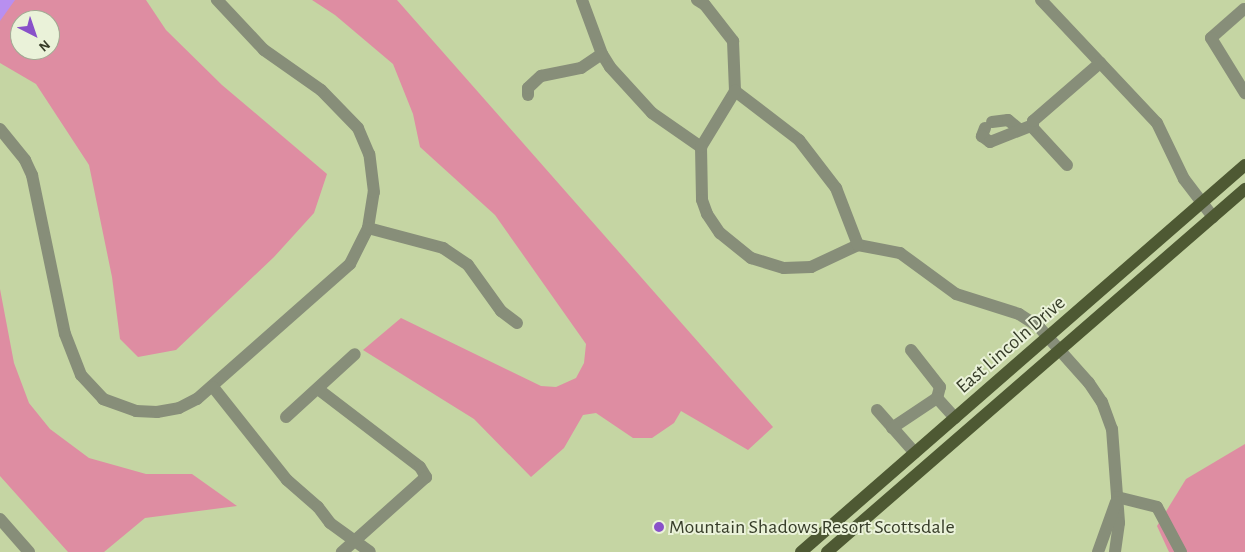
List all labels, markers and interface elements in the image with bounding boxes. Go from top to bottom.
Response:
north arrow [10,10,60,60]
text: N [36,37,52,54]
street label: East Lincoln Drive [952,291,1070,399]
place label: Mountain Shadows Resort Scottsdale [669,515,955,539]
marker: Mountain Shadows Resort Scottsdale [653,521,665,533]

